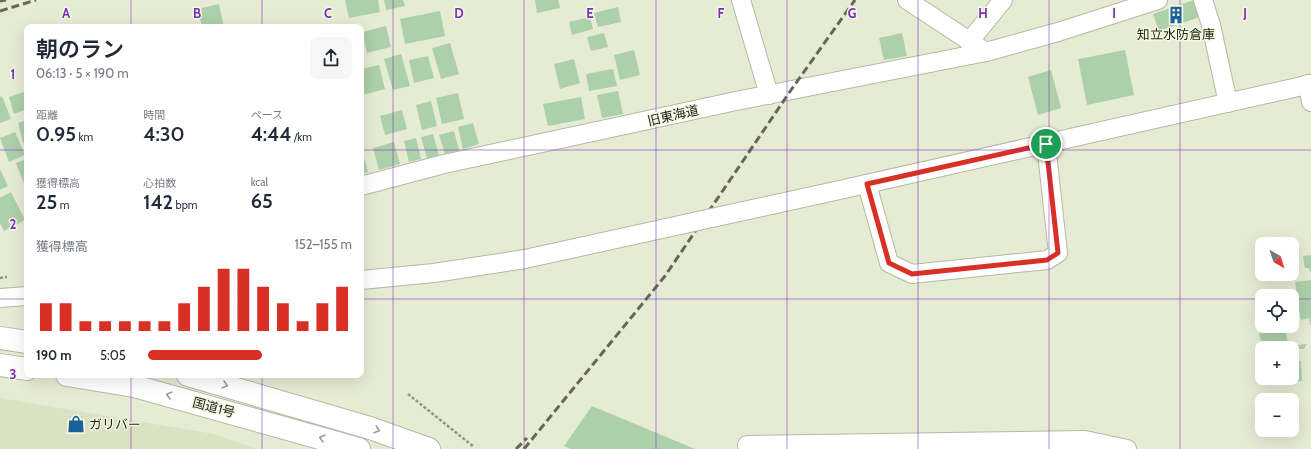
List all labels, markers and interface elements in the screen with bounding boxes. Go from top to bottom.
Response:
text: A [62,5,71,21]
text: B [193,5,201,21]
text: C [324,5,332,21]
text: D [454,5,464,21]
text: E [586,5,594,21]
text: F [718,5,725,21]
text: G [848,5,857,21]
text: H [978,5,988,21]
text: I [1112,5,1116,21]
building icon: 知立水防倉庫 [1166,5,1186,25]
text: J [1242,5,1247,21]
place label: 知立水防倉庫 [1137,26,1215,42]
text: 朝のラン [36,36,124,63]
button: share [310,37,352,79]
text: 06:13 · 5 × 190 m [36,65,129,81]
text: 1 [11,66,15,82]
street label: 旧東海道 [646,101,700,129]
text: 距離 [36,108,58,122]
text: 時間 [143,108,165,122]
text: ペース [251,108,283,122]
text: 0.95 [36,122,76,146]
text: 4:30 [143,122,185,146]
text: 4:44 [251,122,291,146]
pin [1029,127,1063,161]
text: km [76,130,93,144]
text: /km [291,130,312,144]
icon: arrive [1035,133,1057,155]
text: kcal [251,175,268,189]
text: 獲得標高 [36,176,80,190]
text: 心拍数 [143,176,176,190]
text: 65 [251,189,273,213]
text: 25 [36,190,57,214]
text: 142 [143,190,173,214]
text: m [57,198,69,212]
text: bpm [173,198,197,212]
text: 2 [10,216,17,232]
text: 152–155 m [295,236,352,252]
north arrow [1255,237,1299,281]
map controls [1255,237,1299,437]
text: 獲得標高 [36,238,88,254]
button: locate [1255,289,1299,333]
button: + [1255,341,1299,385]
text: 190 m [36,347,72,363]
text: 5:05 [100,347,126,363]
text: 3 [9,366,17,382]
one-way arrow [222,380,229,389]
one-way arrow [166,392,173,400]
button: − [1255,393,1299,437]
street label: 国道1号 [191,394,237,420]
shop icon: ガリバー [66,414,86,434]
place label: ガリバー [89,416,141,432]
one-way arrow [373,426,380,434]
one-way arrow [318,434,325,443]

